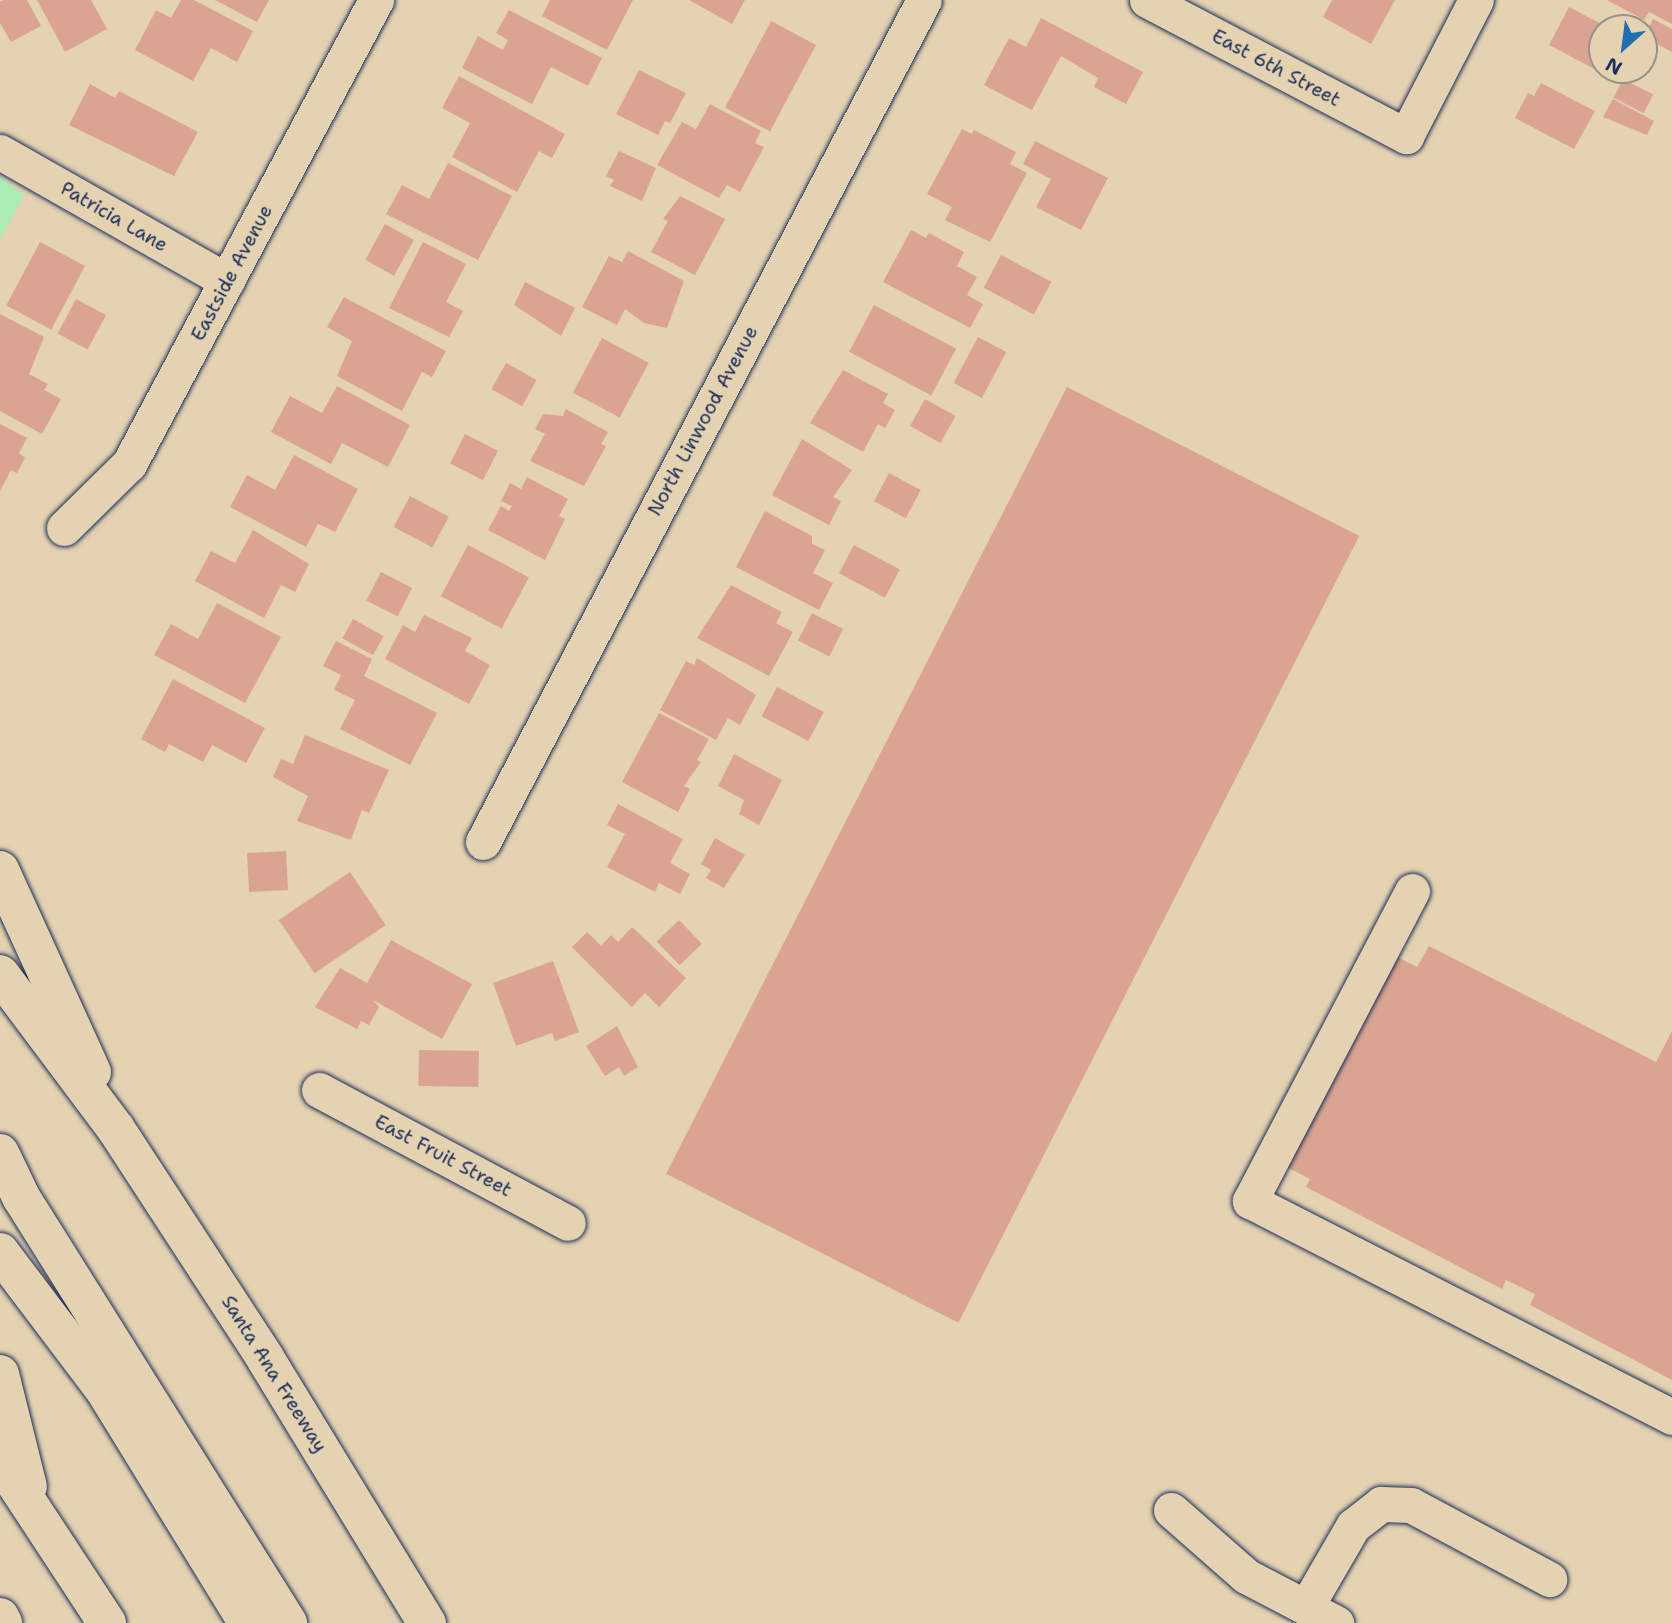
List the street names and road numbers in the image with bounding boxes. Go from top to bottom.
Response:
street label: East 6th Street [1208,25,1344,111]
street label: Patricia Lane [56,177,172,257]
street label: Eastside Avenue [187,201,277,345]
street label: North Linwood Avenue [643,322,763,520]
street label: East Fruit Street [371,1110,515,1202]
street label: Santa Ana Freeway [216,1291,332,1457]

